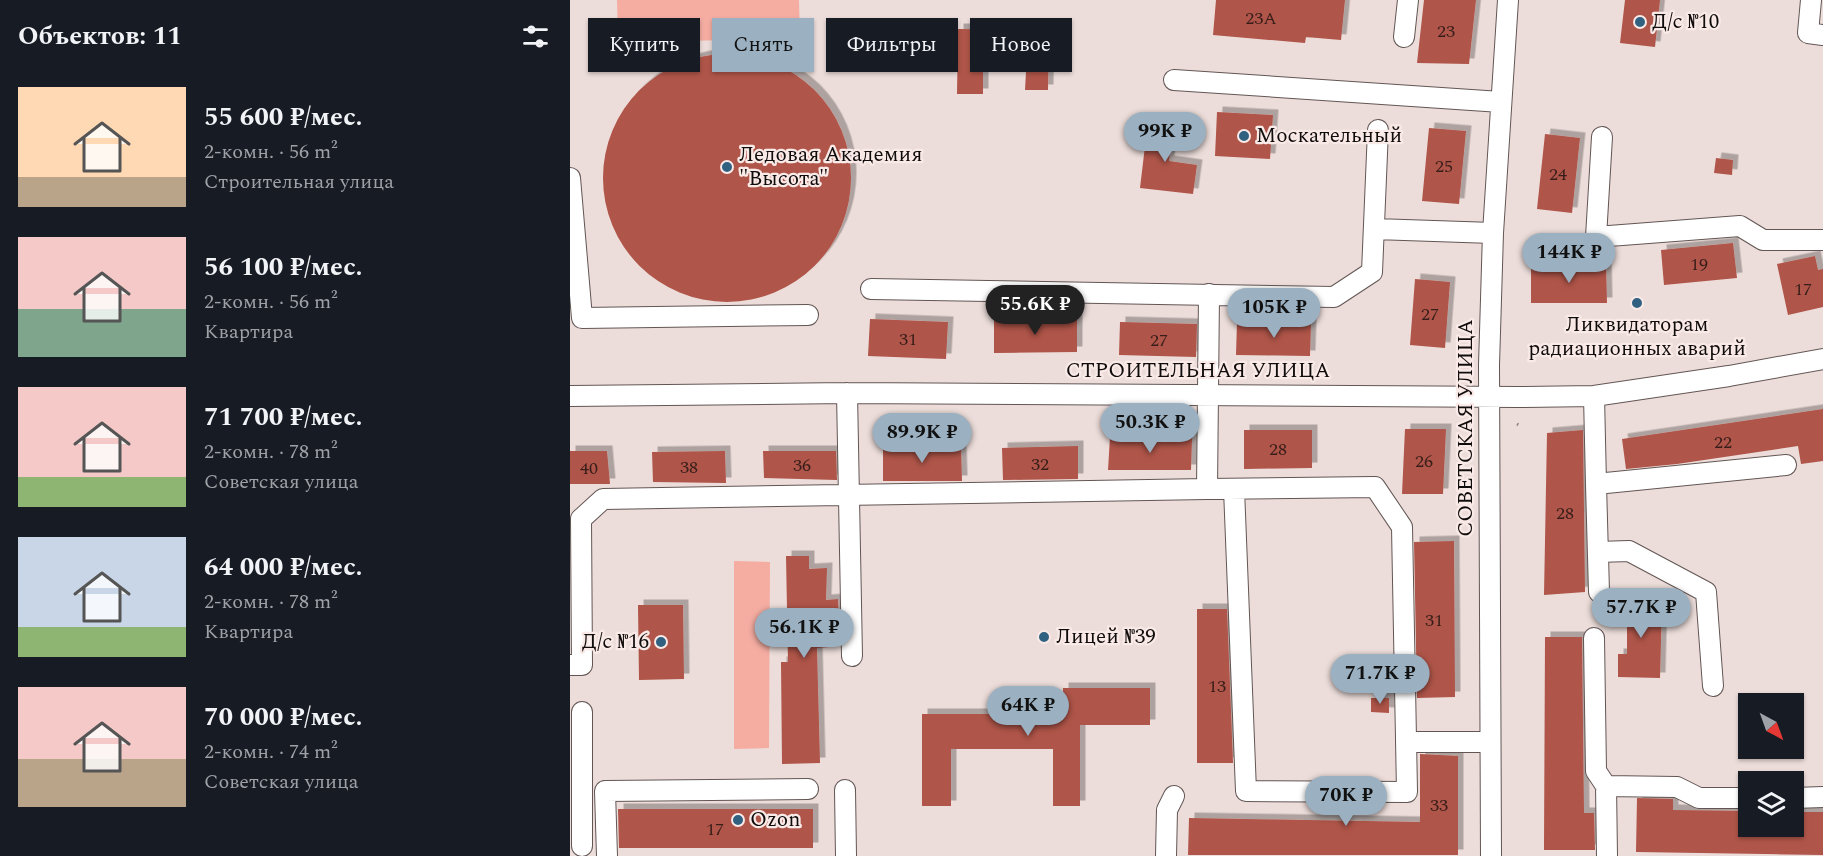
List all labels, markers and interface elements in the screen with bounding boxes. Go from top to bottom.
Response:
house number: 23А [1245,5,1277,32]
place label: Д/с №10 [1652,6,1719,38]
marker: Д/с №10 [1633,15,1647,29]
text: Объектов: 11 [18,16,182,56]
chip: Купить [588,18,700,72]
chip: Снять [712,18,814,72]
chip: Фильтры [826,18,958,72]
chip: Новое [970,18,1072,72]
house number: 23 [1437,18,1455,45]
icon: filters [519,20,552,53]
text: 55 600 ₽/мес. [204,97,363,137]
icon: home [66,111,138,183]
pin: 99K ₽ [1123,112,1207,163]
text: 99K ₽ [1138,116,1192,146]
place label: Москательный [1256,120,1402,152]
marker: Москательный [1237,129,1251,143]
text: 2-комн. · 56 m² [204,137,338,167]
place label: Ледовая Академия "Высота" [739,139,922,195]
house number: 25 [1435,153,1453,180]
marker: Ледовая Академия "Высота" [720,160,734,174]
house number: 24 [1549,161,1567,188]
text: Строительная улица [204,167,394,197]
pin: 144K ₽ [1520,233,1618,284]
text: 144K ₽ [1536,237,1602,267]
text: 56 100 ₽/мес. [204,247,363,287]
house number: 19 [1690,251,1708,278]
icon: home [66,261,138,333]
house number: 17 [1794,276,1812,303]
pin: 55.6K ₽ [980,285,1090,336]
text: 2-комн. · 56 m² [204,287,338,317]
pin: 105K ₽ [1225,288,1323,339]
text: 55.6K ₽ [1000,289,1070,319]
text: 105K ₽ [1241,292,1307,322]
marker: Ликвидаторам радиационных аварий [1630,296,1644,310]
house number: 27 [1421,301,1439,328]
place label: Ликвидаторам радиационных аварий [1528,309,1746,365]
text: Квартира [204,317,293,347]
street label: СОВЕТСКАЯ УЛИЦА [1450,319,1482,537]
house number: 31 [899,326,917,353]
house number: 27 [1150,327,1168,354]
street label: СТРОИТЕЛЬНАЯ УЛИЦА [1066,355,1330,387]
text: 71 700 ₽/мес. [204,397,363,437]
pin: 50.3K ₽ [1095,403,1205,454]
text: 50.3K ₽ [1115,407,1185,437]
icon: home [66,411,138,483]
pin: 89.9K ₽ [867,413,977,464]
text: 89.9K ₽ [887,417,957,447]
house number: 22 [1714,429,1732,456]
house number: 28 [1269,436,1287,463]
text: 2-комн. · 78 m² [204,437,338,467]
house number: 26 [1415,448,1433,475]
house number: 32 [1031,451,1049,478]
house number: 36 [793,452,811,479]
house number: 38 [680,454,698,481]
house number: 40 [580,455,598,482]
text: Советская улица [204,467,359,497]
house number: 28 [1556,500,1574,527]
text: 64 000 ₽/мес. [204,547,363,587]
icon: home [66,561,138,633]
text: 2-комн. · 78 m² [204,587,338,617]
pin: 57.7K ₽ [1586,588,1696,639]
text: 57.7K ₽ [1606,592,1676,622]
house number: 31 [1425,607,1443,634]
pin: 56.1K ₽ [749,608,859,659]
text: 56.1K ₽ [769,612,839,642]
text: Квартира [204,617,293,647]
place label: Лицей №39 [1056,621,1156,653]
place label: Д/с №16 [582,626,649,658]
marker: Лицей №39 [1037,630,1051,644]
marker: Д/с №16 [654,635,668,649]
pin: 71.7K ₽ [1325,654,1435,705]
text: 71.7K ₽ [1345,658,1415,688]
house number: 13 [1208,673,1226,700]
pin: 64K ₽ [986,686,1070,737]
text: 64K ₽ [1001,690,1055,720]
north arrow [1738,693,1804,759]
map controls [1738,693,1804,837]
text: 70 000 ₽/мес. [204,697,363,737]
icon: home [66,711,138,783]
text: 2-комн. · 74 m² [204,737,338,767]
text: Советская улица [204,767,359,797]
button: layers [1738,771,1804,837]
pin: 70K ₽ [1304,776,1388,827]
text: 70K ₽ [1319,780,1373,810]
house number: 33 [1430,792,1448,819]
place label: Ozon [750,804,800,836]
marker: Ozon [731,813,745,827]
house number: 17 [706,816,724,843]

